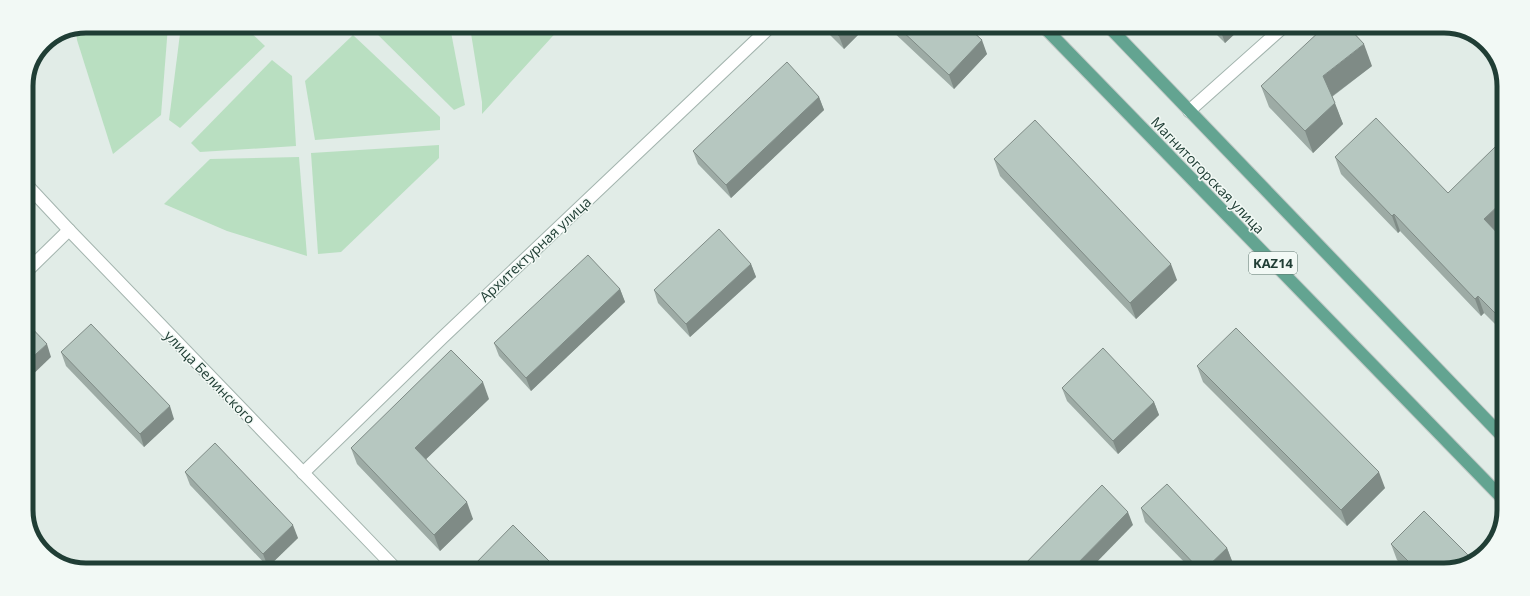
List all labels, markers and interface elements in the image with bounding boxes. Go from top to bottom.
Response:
street label: Магнитогорская улица [1147,112,1269,238]
street label: Архитектурная улица [475,192,595,306]
road number: KAZ14 [1249,252,1297,274]
street label: улица Белинского [160,326,260,428]

